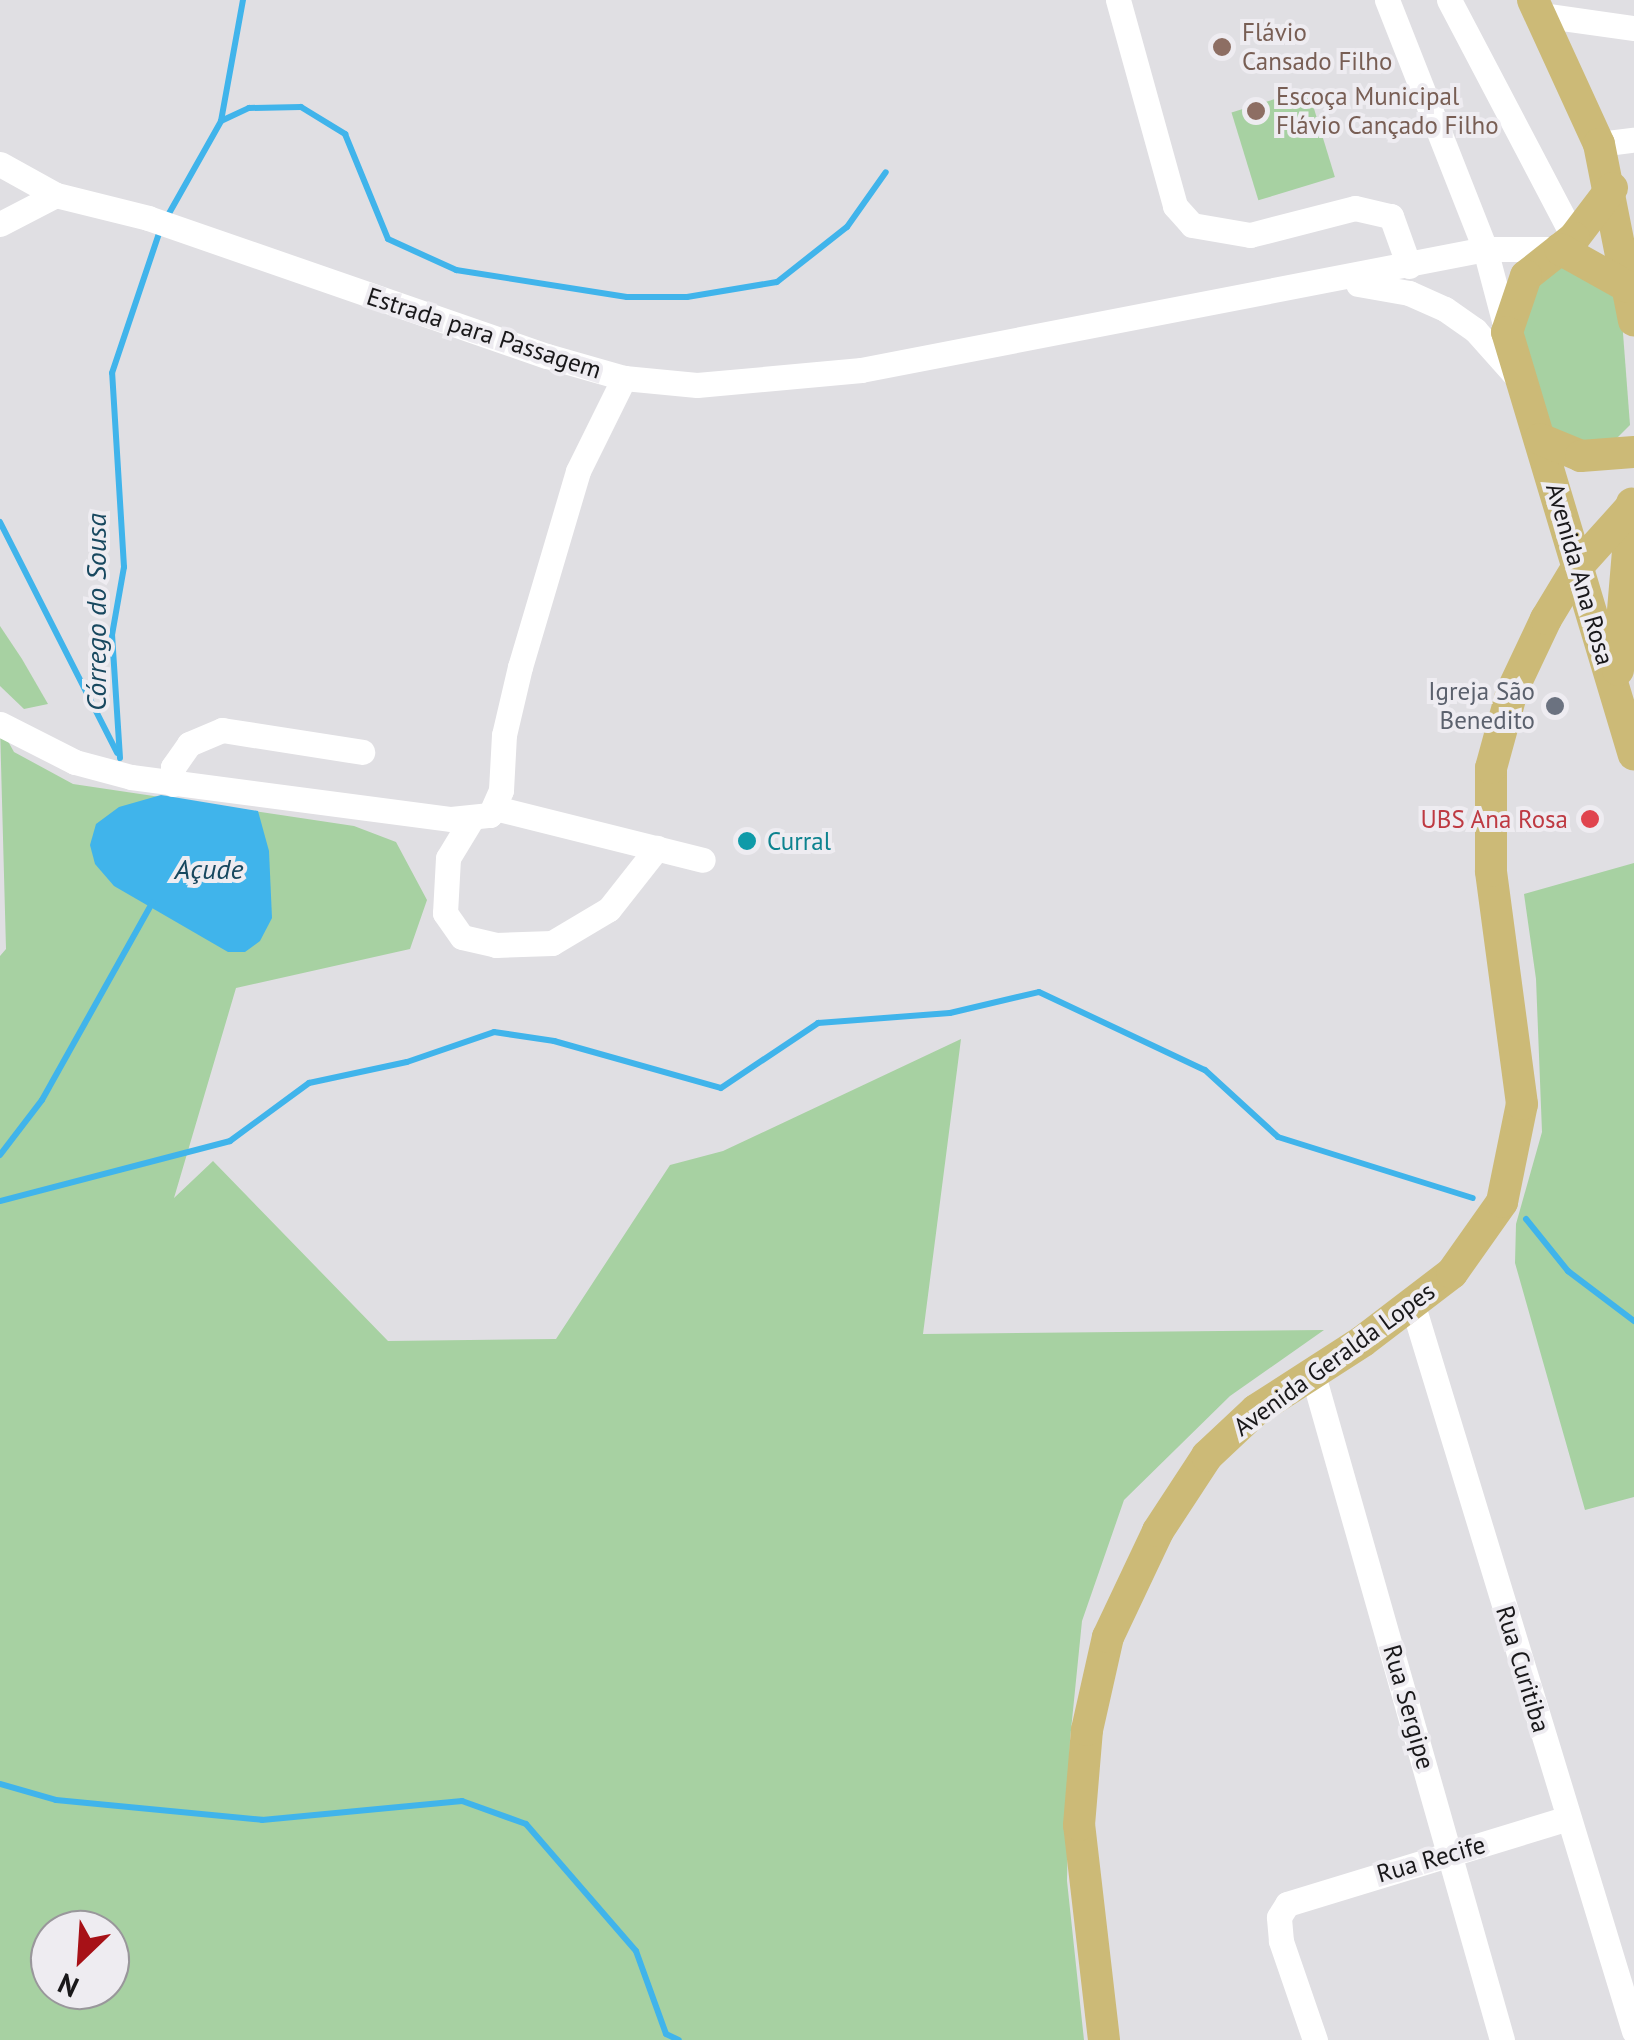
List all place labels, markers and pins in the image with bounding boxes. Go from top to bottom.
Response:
place label: Flávio Cansado Filho [1242,18,1392,77]
marker: Flávio Cansado Filho [1211,36,1233,58]
place label: Escoça Municipal Flávio Cançado Filho [1276,82,1499,141]
marker: Escoça Municipal Flávio Cançado Filho [1245,100,1267,122]
place label: Igreja São Benedito [1428,677,1535,736]
marker: Igreja São Benedito [1544,695,1566,717]
place label: UBS Ana Rosa [1420,804,1568,834]
marker: UBS Ana Rosa [1577,806,1603,832]
place label: Curral [767,826,831,856]
marker: Curral [736,830,758,852]

